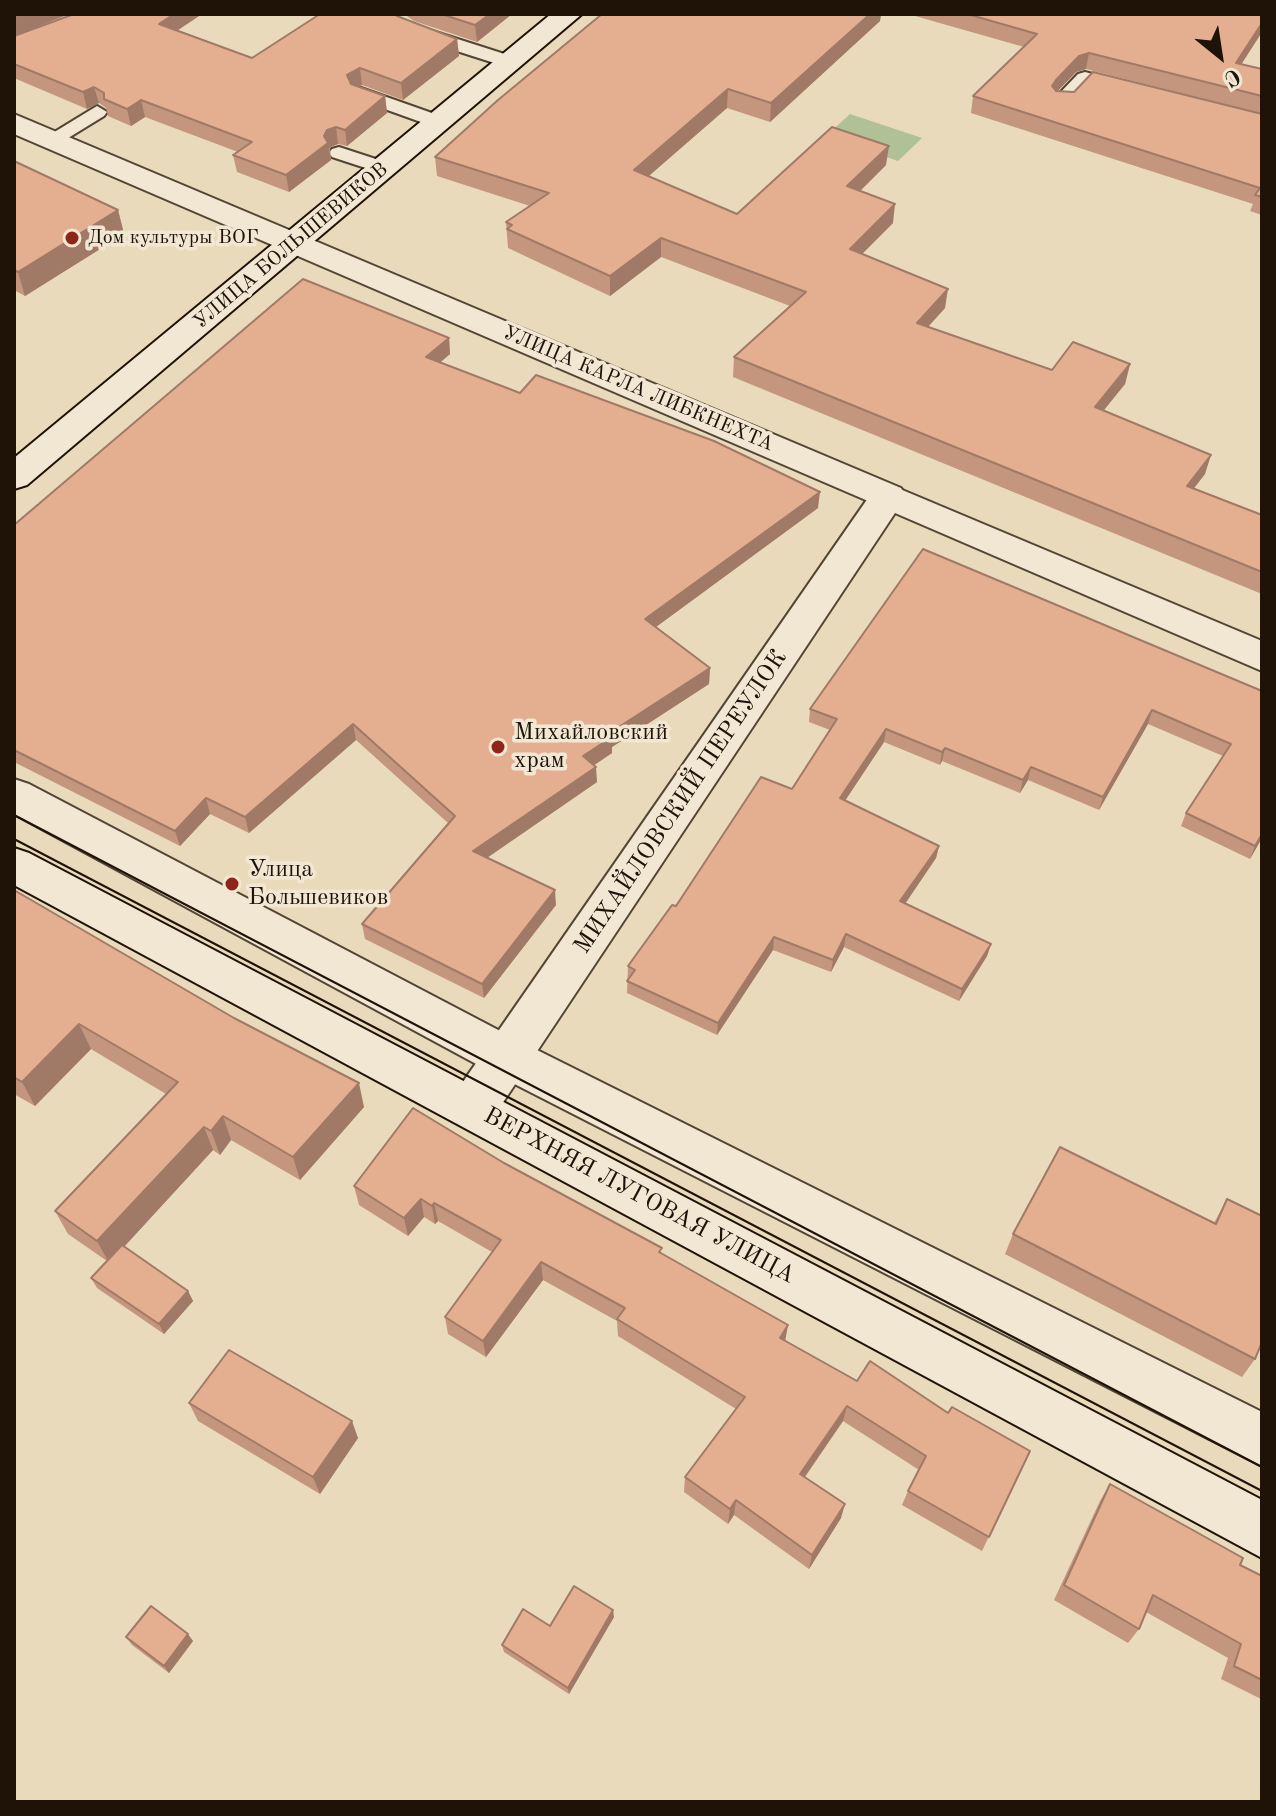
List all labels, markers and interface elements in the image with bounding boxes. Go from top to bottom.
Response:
north arrow [1180,16,1260,96]
text: С [1220,64,1244,90]
street label: УЛИЦА БОЛЬШЕВИКОВ [189,158,393,334]
place label: Дом культуры ВОГ [88,226,259,250]
marker: Дом культуры ВОГ [63,229,81,247]
street label: УЛИЦА КАРЛА ЛИБКНЕХТА [499,321,777,457]
street label: МИХАЙЛОВСКИЙ ПЕРЕУЛОК [568,645,794,959]
place label: Михайловский храм [514,719,668,775]
marker: Михайловский храм [489,738,507,756]
place label: Улица Большевиков [248,856,388,912]
marker: Улица Большевиков [223,875,241,893]
street label: ВЕРХНЯЯ ЛУГОВАЯ УЛИЦА [478,1101,800,1291]

